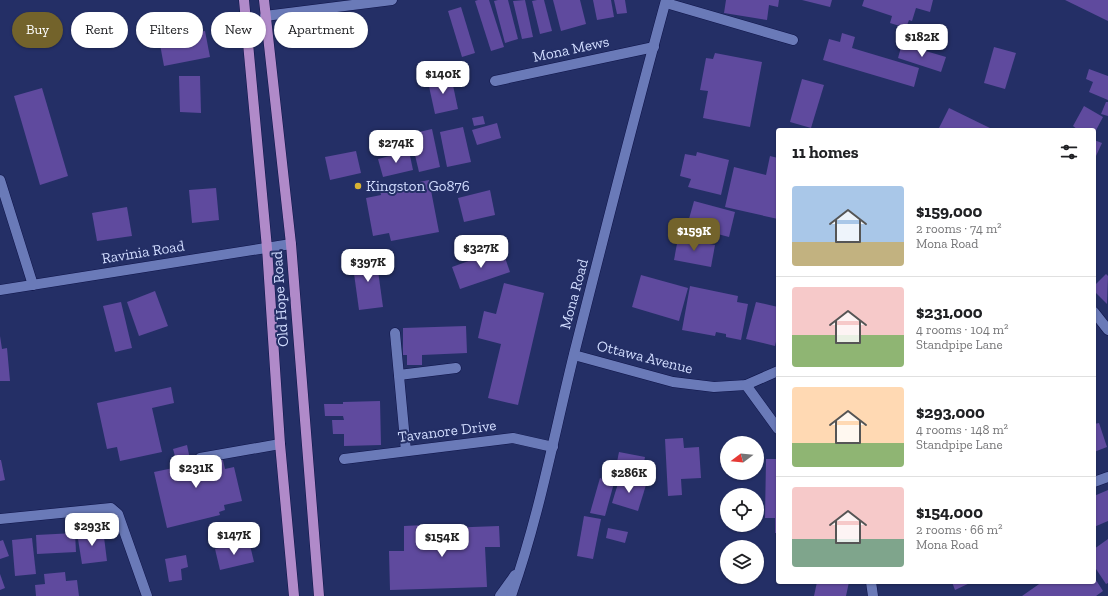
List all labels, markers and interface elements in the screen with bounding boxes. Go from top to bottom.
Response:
chip: Buy [12,12,63,48]
chip: Rent [71,12,128,48]
chip: Filters [136,12,203,48]
chip: New [211,12,266,48]
chip: Apartment [274,12,368,48]
pin: $182K [894,24,950,58]
text: $182K [905,29,939,44]
street label: Mona Mews [531,32,611,66]
pin: $140K [415,61,471,95]
text: $140K [425,66,461,81]
pin: $274K [368,130,424,164]
text: $274K [378,135,414,150]
icon: filters [1058,141,1080,163]
text: 11 homes [792,142,859,162]
place label: Kingston Go876 [366,177,470,195]
marker: Kingston Go876 [353,181,363,191]
text: $159,000 [916,201,982,221]
icon: home [824,202,872,250]
pin: $159K [666,218,722,252]
text: 2 rooms · 74 m² [916,221,1002,236]
text: $159K [677,223,711,238]
pin: $327K [453,235,509,269]
street label: Ravinia Road [100,236,187,267]
text: Mona Road [916,236,978,251]
text: $327K [463,240,499,255]
pin: $397K [340,249,396,283]
street label: Old Hope Road [268,250,292,348]
text: $397K [350,254,386,269]
street label: Mona Road [556,256,592,331]
text: $231,000 [916,302,983,322]
icon: home [824,303,872,351]
text: 4 rooms · 104 m² [916,322,1009,337]
street label: Ottawa Avenue [595,336,695,378]
text: Standpipe Lane [916,337,1003,352]
text: $293,000 [916,402,985,422]
icon: home [824,403,872,451]
street label: Tavanore Drive [397,416,497,446]
text: 4 rooms · 148 m² [916,422,1008,437]
north arrow [720,436,764,480]
map controls [720,436,764,584]
text: Standpipe Lane [916,437,1003,452]
pin: $231K [168,455,224,489]
text: $231K [179,460,213,475]
pin: $286K [601,460,657,494]
text: $286K [611,465,647,480]
button: locate [720,488,764,532]
text: $154,000 [916,502,983,522]
icon: home [824,503,872,551]
pin: $293K [64,513,120,547]
text: $293K [74,518,110,533]
pin: $147K [206,522,262,556]
text: 2 rooms · 66 m² [916,522,1003,537]
pin: $154K [414,524,470,558]
text: $147K [217,527,251,542]
text: $154K [425,529,459,544]
text: Mona Road [916,537,978,552]
button: layers [720,540,764,584]

